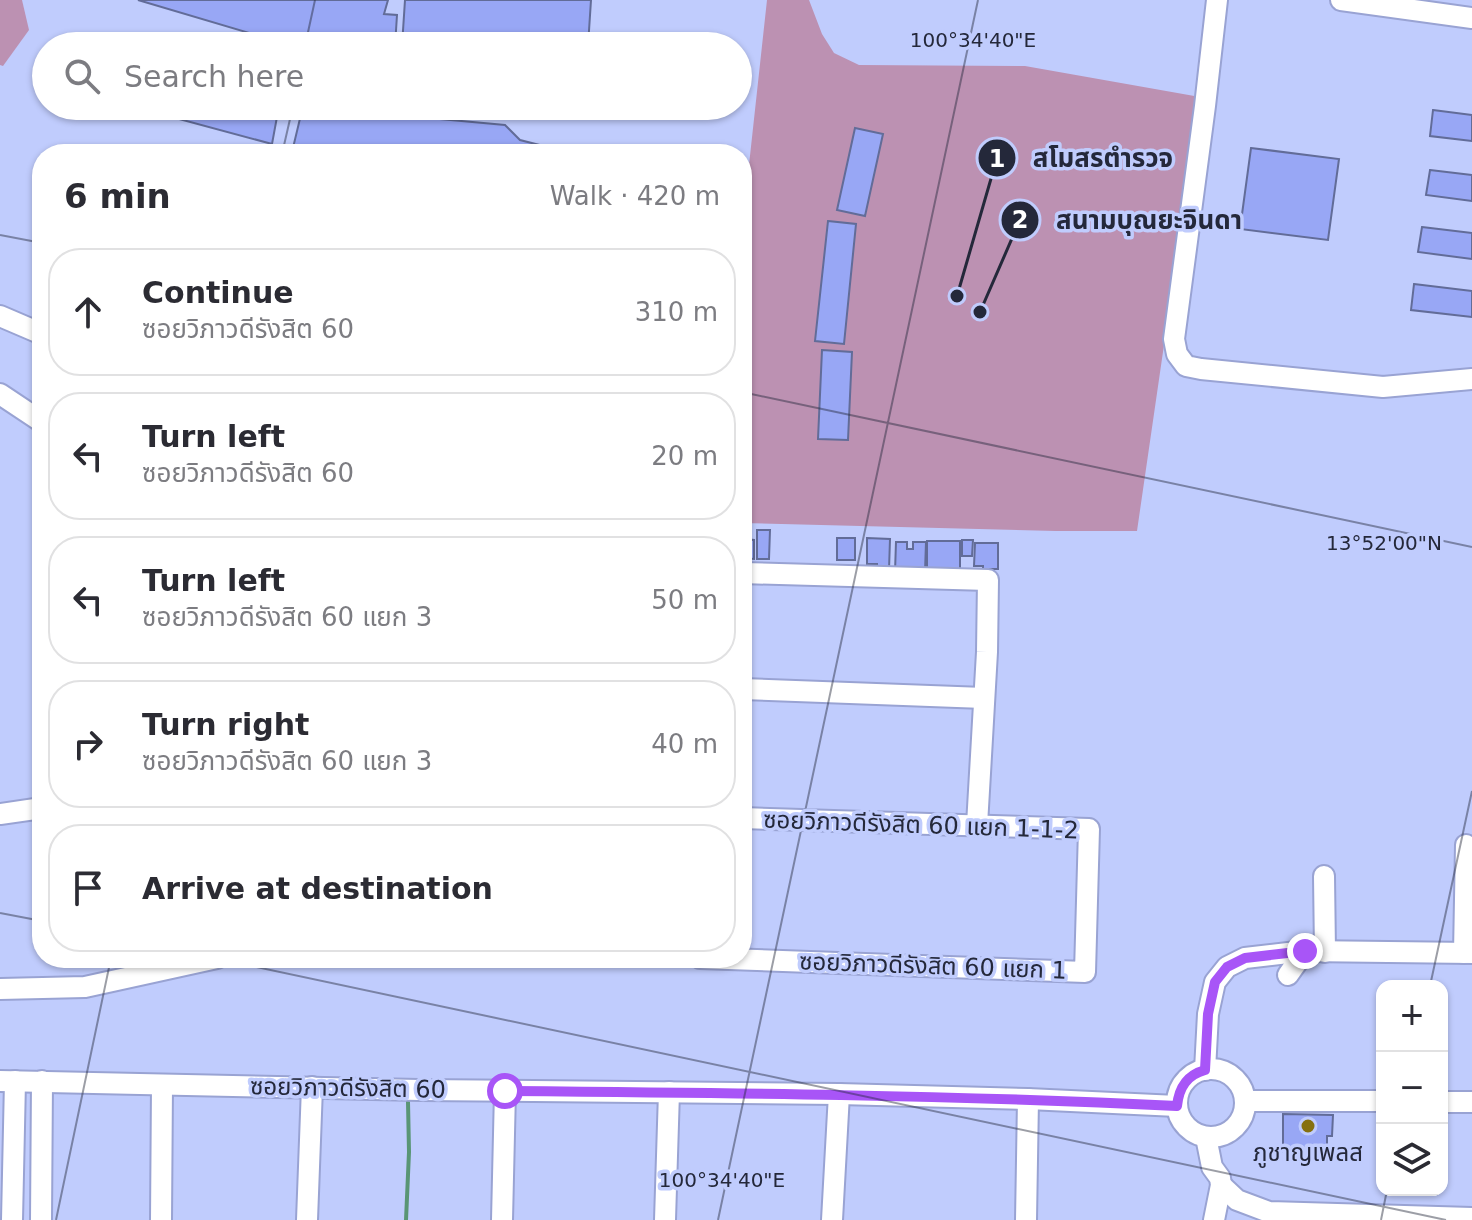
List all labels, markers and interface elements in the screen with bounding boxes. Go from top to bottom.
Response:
text: 100°34'40"E [910,28,1036,52]
search box [32,32,752,120]
icon: search [60,54,104,98]
text: Search here [124,59,304,94]
callout: สโมสรตำรวจ [977,133,1189,183]
text: สโมสรตำรวจ [1033,143,1173,173]
text: 1 [989,145,1005,173]
text: 6 min [64,176,171,216]
text: Walk · 420 m [550,181,720,211]
callout: สนามบุณยะจินดา [1000,195,1258,245]
text: สนามบุณยะจินดา [1056,205,1242,236]
text: 2 [1012,206,1028,234]
text: Continue [142,275,294,310]
icon: ahead [66,290,110,334]
text: 310 m [635,297,718,327]
text: ซอยวิภาวดีรังสิต 60 [142,314,354,344]
text: Turn left [142,419,285,454]
icon: left [66,434,110,478]
text: 20 m [651,441,718,471]
text: ซอยวิภาวดีรังสิต 60 [142,458,354,488]
text: 13°52'00"N [1326,531,1442,555]
text: Turn left [142,563,285,598]
icon: left [66,578,110,622]
text: 50 m [651,585,718,615]
text: ซอยวิภาวดีรังสิต 60 แยก 3 [142,602,432,632]
text: Turn right [142,707,309,742]
icon: right [66,722,110,766]
text: 40 m [651,729,718,759]
text: ซอยวิภาวดีรังสิต 60 แยก 3 [142,746,432,776]
street label: ซอยวิภาวดีรังสิต 60 แยก 1-1-2 [763,805,1079,845]
icon: arrive [66,866,110,910]
text: Arrive at destination [142,871,493,906]
route end [1287,933,1323,969]
street label: ซอยวิภาวดีรังสิต 60 แยก 1 [799,947,1067,985]
map controls [1376,980,1448,1196]
button: + [1376,980,1448,1052]
button: − [1376,1052,1448,1124]
street label: ซอยวิภาวดีรังสิต 60 [250,1072,446,1104]
route start [487,1073,523,1109]
marker: ภูชาญเพลส [1299,1117,1317,1135]
button: layers [1376,1124,1448,1196]
place label: ภูชาญเพลส [1253,1139,1363,1168]
text: 100°34'40"E [659,1168,785,1192]

